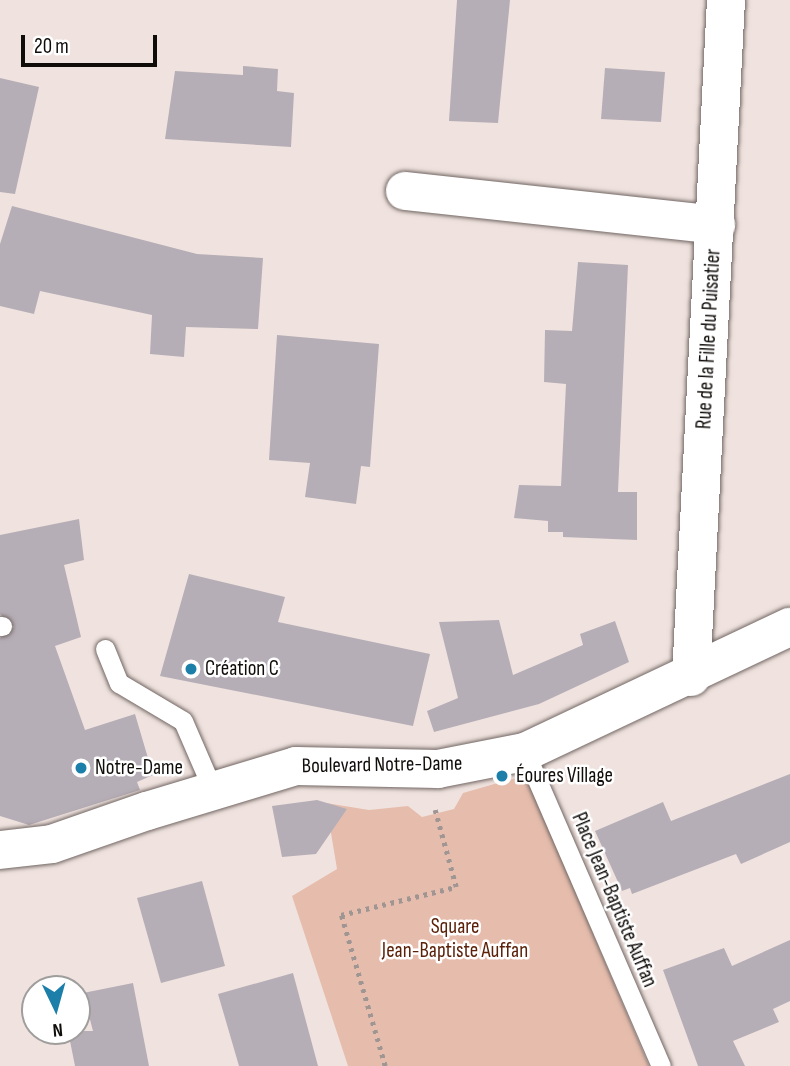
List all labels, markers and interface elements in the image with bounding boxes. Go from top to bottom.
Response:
scale bar [24,21,161,65]
text: 20 m [34,34,69,59]
street label: Rue de la Fille du Puisatier [692,248,726,430]
place label: Création C [205,656,279,682]
marker: Création C [183,661,199,677]
street label: Boulevard Notre-Dame [301,751,463,779]
place label: Notre-Dame [95,755,183,781]
marker: Notre-Dame [73,760,89,776]
place label: Éoures Village [516,763,613,789]
marker: Éoures Village [494,768,510,784]
street label: Place Jean-Baptiste Auffan [566,809,662,991]
park label: Square Jean-Baptiste Auffan [382,914,528,964]
north arrow [21,975,91,1045]
text: N [52,1018,64,1041]

